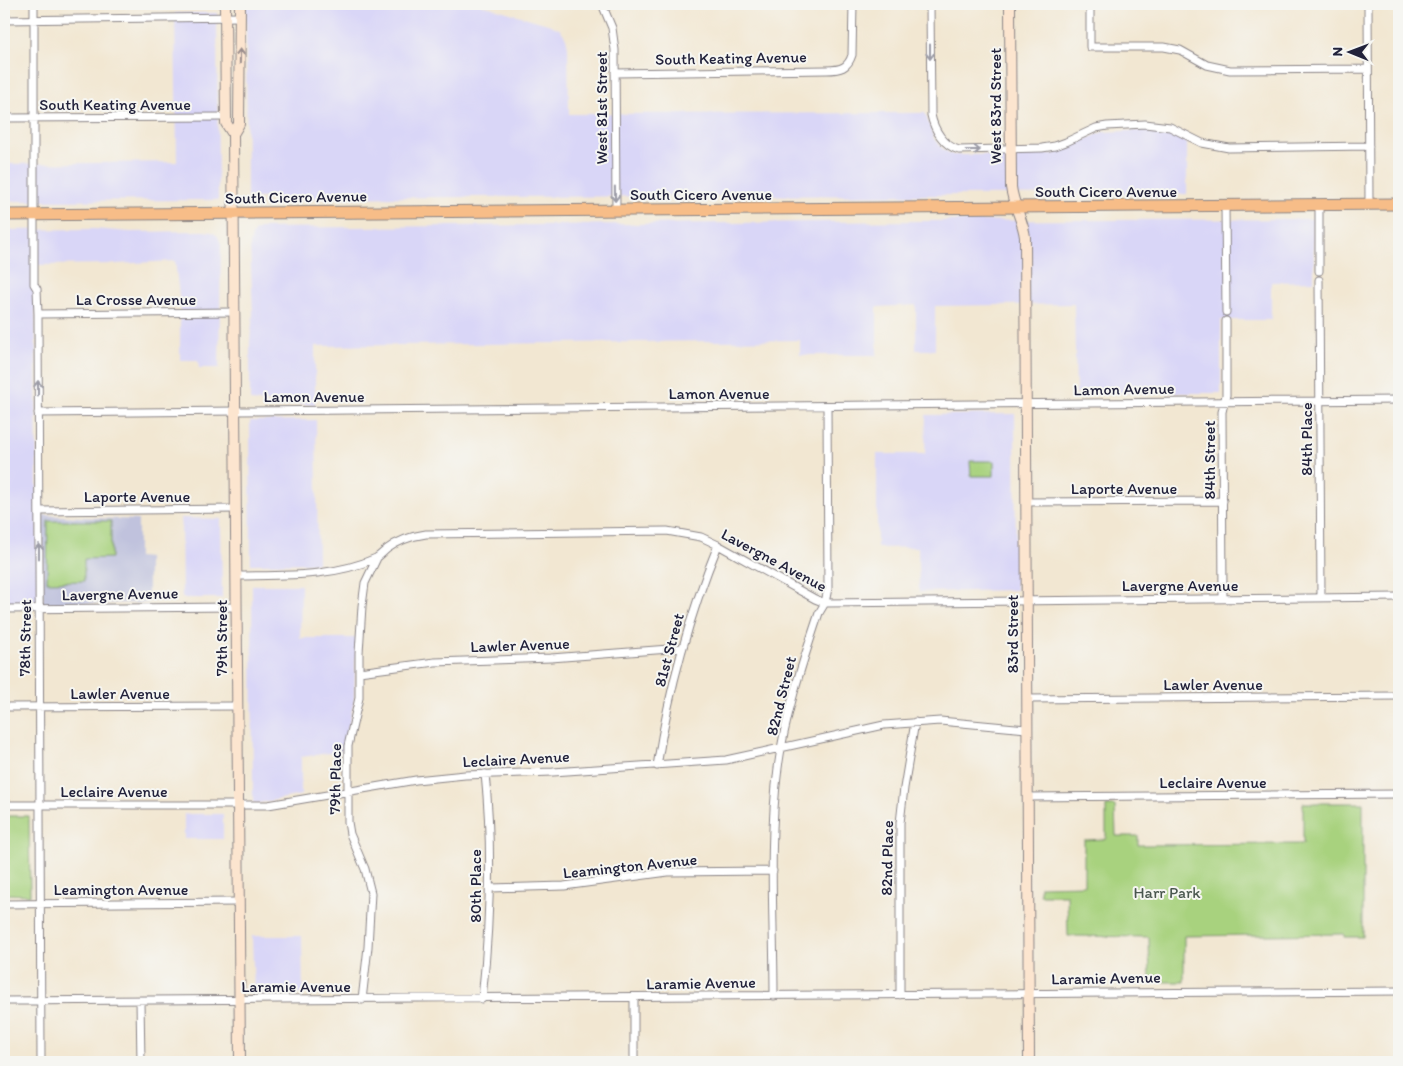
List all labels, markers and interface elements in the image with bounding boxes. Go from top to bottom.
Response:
north arrow [1326,28,1376,78]
one-way arrow [925,44,935,60]
street label: South Keating Avenue [655,47,807,69]
text: N [1329,47,1346,57]
street label: West 83rd Street [986,48,1005,164]
one-way arrow [235,49,245,65]
street label: West 81st Street [592,51,611,165]
street label: South Keating Avenue [39,95,191,114]
one-way arrow [964,145,981,155]
street label: South Cicero Avenue [1035,182,1177,201]
street label: South Cicero Avenue [630,185,772,204]
street label: South Cicero Avenue [225,186,367,208]
one-way arrow [611,186,620,202]
street label: La Crosse Avenue [76,290,197,309]
street label: Lamon Avenue [1073,379,1175,399]
one-way arrow [33,381,43,397]
street label: Lamon Avenue [669,384,769,403]
street label: Lamon Avenue [264,387,364,406]
street label: 84th Place [1297,402,1316,476]
street label: 84th Street [1200,421,1219,499]
street label: Laporte Avenue [1071,479,1177,498]
street label: Laporte Avenue [84,487,190,506]
street label: Lavergne Avenue [718,524,830,596]
one-way arrow [34,543,44,560]
street label: Lavergne Avenue [1122,576,1239,595]
street label: Lavergne Avenue [61,583,179,605]
street label: 83rd Street [1003,595,1022,673]
street label: 78th Street [15,599,35,677]
street label: 79th Street [212,600,231,676]
street label: 81st Street [650,611,688,689]
street label: Lawler Avenue [470,634,570,656]
street label: 82nd Street [762,654,800,738]
street label: Lawler Avenue [1163,675,1263,694]
street label: Lawler Avenue [70,684,170,703]
street label: 79th Place [325,743,345,815]
street label: Leclaire Avenue [462,747,570,771]
street label: Leclaire Avenue [1159,773,1267,792]
street label: Leclaire Avenue [60,782,168,801]
street label: 82nd Place [877,820,897,896]
street label: 80th Place [466,849,485,923]
street label: Leamington Avenue [562,849,698,883]
street label: Leamington Avenue [54,880,189,899]
park label: Harr Park [1133,883,1201,902]
street label: Laramie Avenue [1051,968,1161,988]
street label: Laramie Avenue [646,973,756,993]
street label: Laramie Avenue [241,977,351,996]

